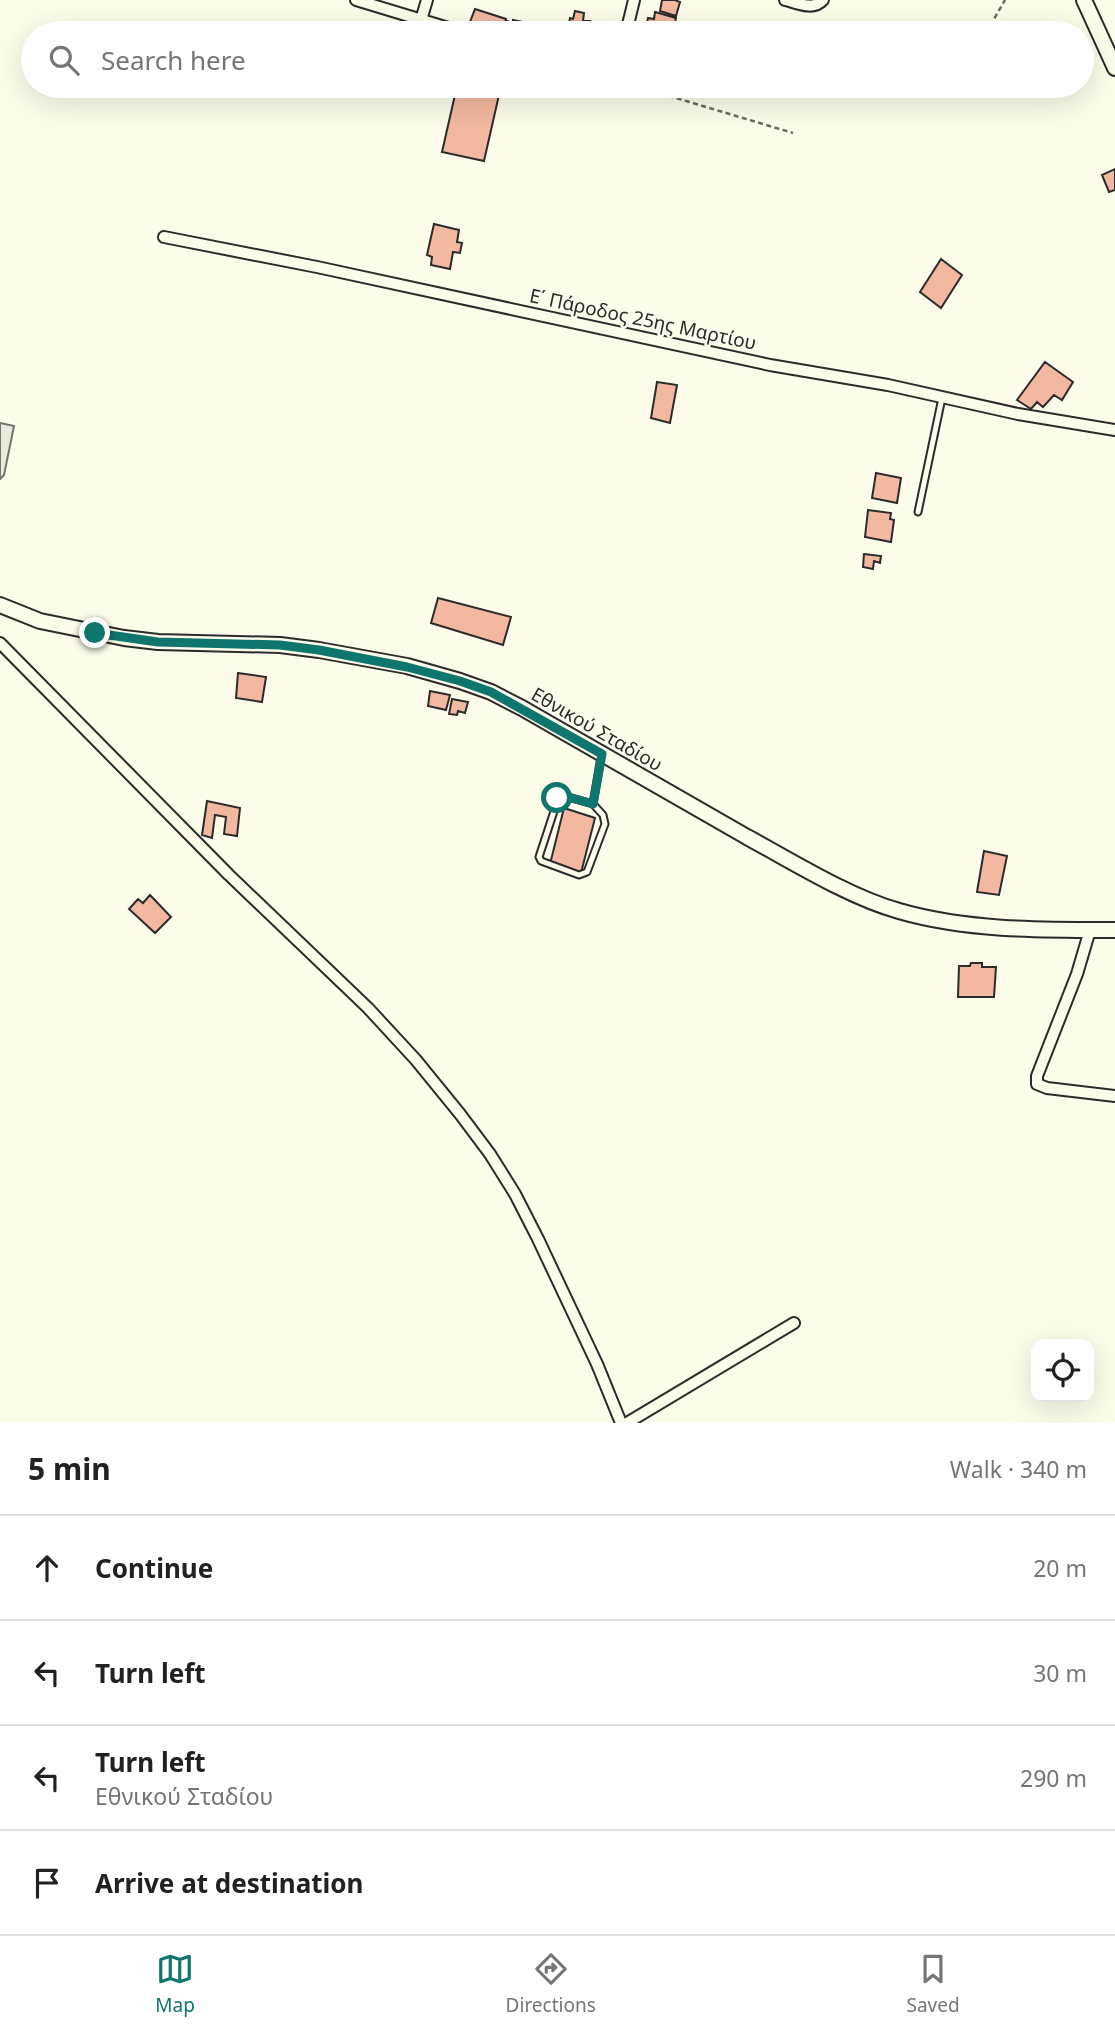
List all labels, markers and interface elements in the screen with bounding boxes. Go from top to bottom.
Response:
search box [21,21,1094,98]
icon: search [45,41,83,79]
text: Search here [101,42,246,78]
street label: Ε΄ Πάροδος 25ης Μαρτίου [527,282,759,356]
route end [79,617,110,648]
street label: Εθνικού Σταδίου [527,681,667,777]
route start [541,782,572,813]
map controls [1031,1339,1094,1402]
button: locate [1031,1339,1094,1402]
text: 5 min [28,1448,111,1489]
text: Walk · 340 m [950,1453,1087,1485]
icon: ahead [28,1549,66,1587]
text: Continue [95,1550,213,1586]
text: 20 m [1033,1552,1087,1584]
icon: left [28,1654,66,1692]
text: Turn left [95,1655,206,1691]
text: 30 m [1033,1657,1087,1689]
text: Turn left [95,1744,206,1780]
icon: left [28,1759,66,1797]
text: 290 m [1020,1762,1087,1794]
text: Εθνικού Σταδίου [95,1780,273,1812]
icon: arrive [28,1864,66,1902]
text: Arrive at destination [95,1865,364,1901]
tab: Map [155,1950,195,2018]
tab: Directions [506,1950,596,2018]
tab: Saved [906,1950,960,2018]

